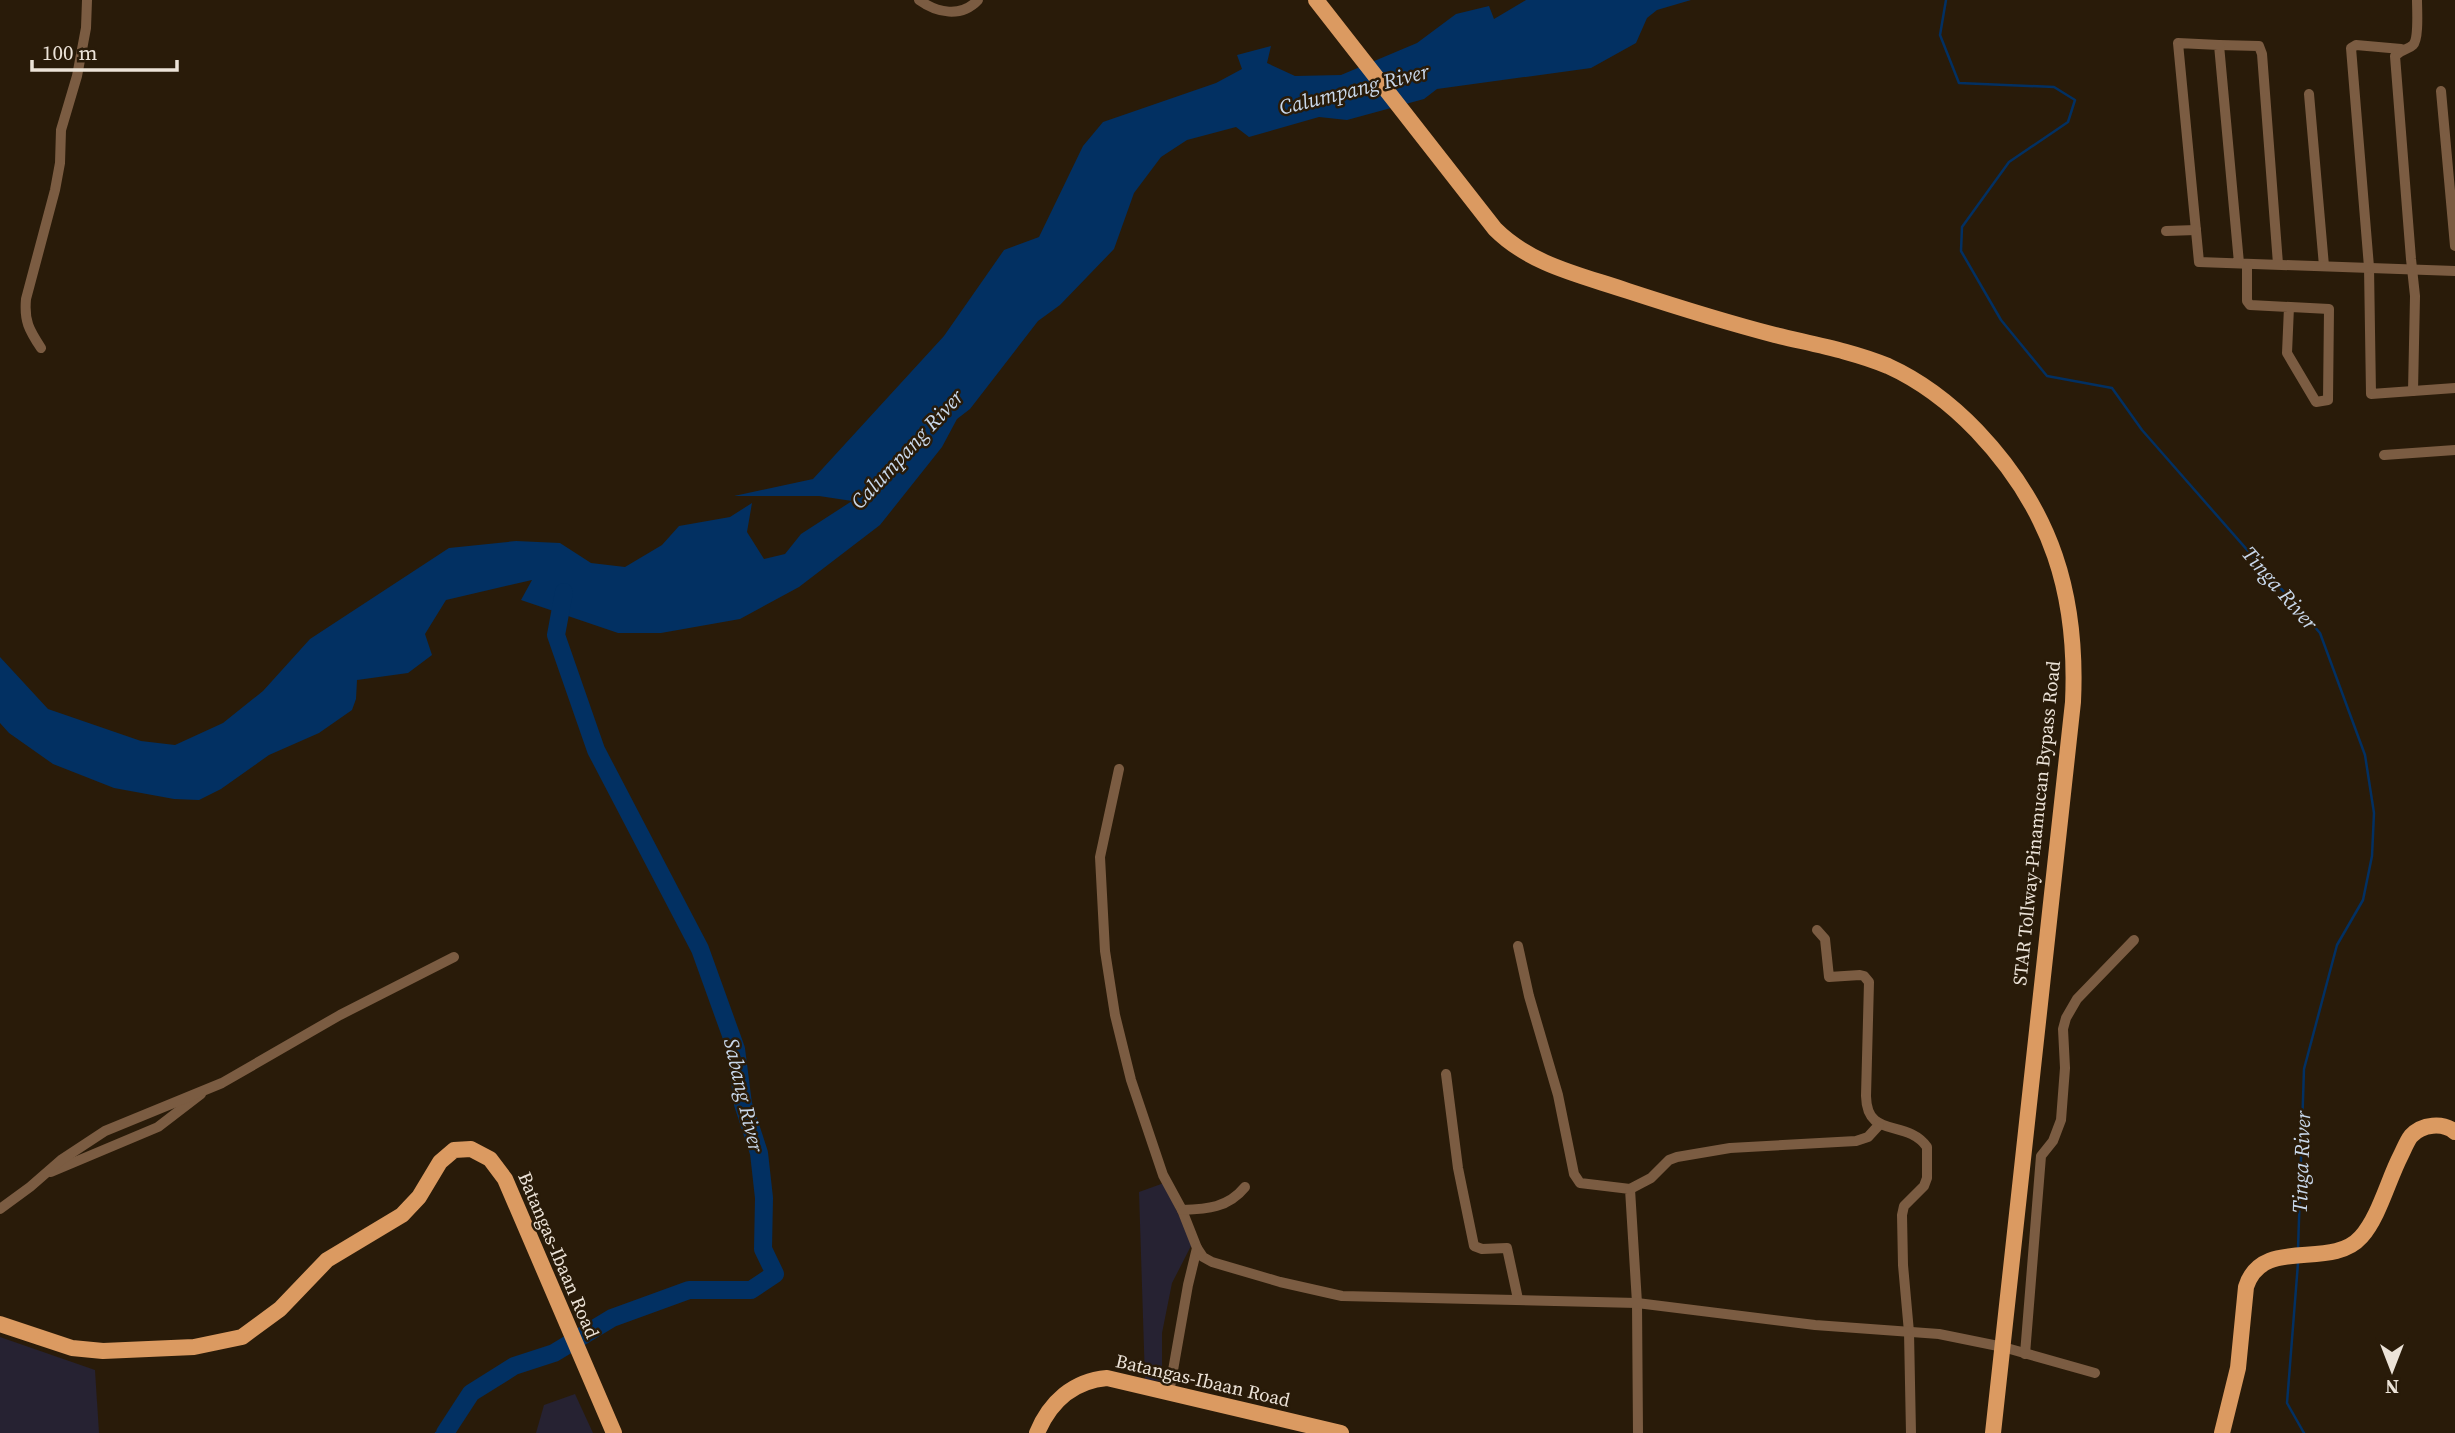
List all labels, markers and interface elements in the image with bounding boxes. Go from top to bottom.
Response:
scale bar [32,28,177,72]
text: 100 m [42,38,97,67]
water label: Calumpang River [1276,56,1433,122]
water label: Calumpang River [844,383,970,515]
water label: Tinga River [2235,540,2325,637]
street label: STAR Tollway-Pinamucan Bypass Road [2006,659,2066,987]
water label: Sabang River [717,1035,771,1155]
water label: Tinga River [2285,1110,2317,1214]
street label: Batangas-Ibaan Road [512,1168,606,1342]
north arrow [2357,1335,2427,1405]
street label: Batangas-Ibaan Road [1113,1347,1293,1413]
text: N [2385,1374,2399,1400]

